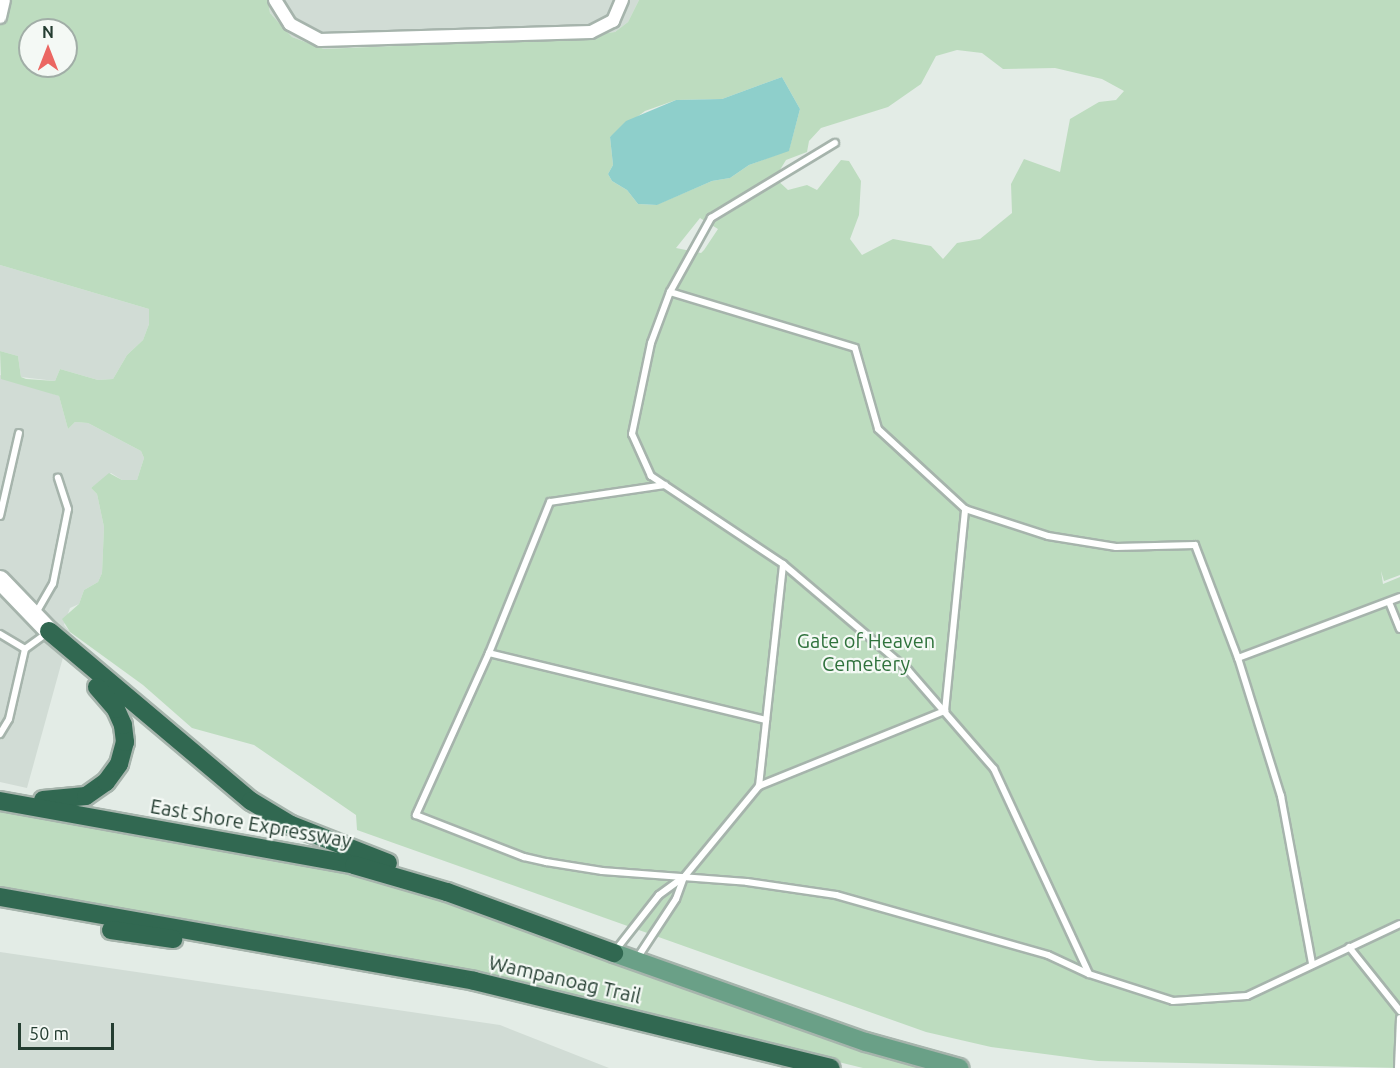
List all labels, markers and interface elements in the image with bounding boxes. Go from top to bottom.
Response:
north arrow [18,18,78,78]
text: N [42,23,54,41]
park label: Gate of Heaven Cemetery [797,629,935,676]
street label: East Shore Expressway [148,793,354,853]
street label: Wampanoag Trail [487,950,643,1008]
scale bar [21,1011,117,1049]
text: 50 m [29,1023,69,1043]

